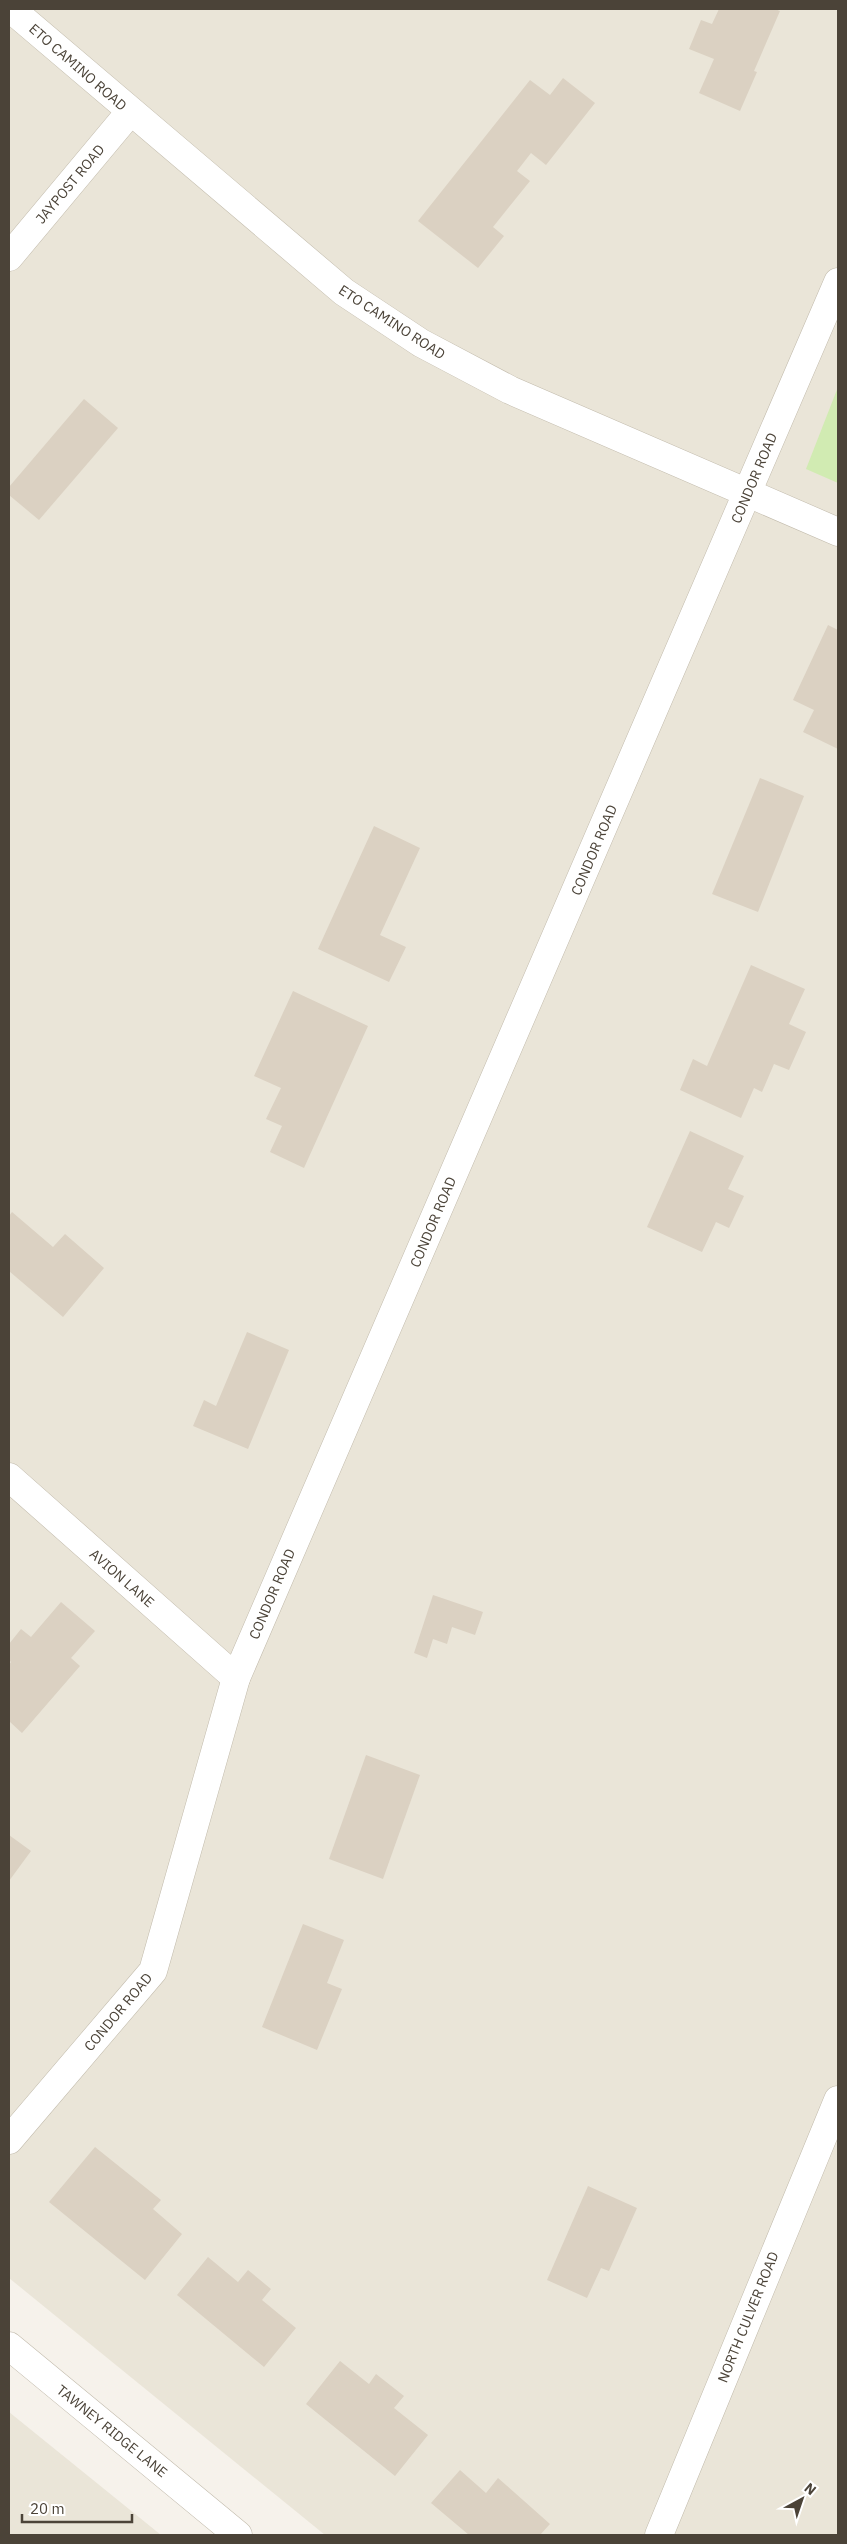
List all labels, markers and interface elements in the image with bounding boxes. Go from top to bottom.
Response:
street label: ETO CAMINO ROAD [25,20,131,114]
street label: JAYPOST ROAD [32,141,108,227]
street label: ETO CAMINO ROAD [335,281,449,363]
street label: CONDOR ROAD [727,430,781,526]
street label: CONDOR ROAD [567,802,621,898]
street label: CONDOR ROAD [406,1174,460,1270]
street label: AVION LANE [86,1545,158,1611]
street label: CONDOR ROAD [245,1546,299,1642]
street label: CONDOR ROAD [80,1969,156,2055]
street label: NORTH CULVER ROAD [713,2249,783,2385]
street label: TAWNEY RIDGE LANE [53,2381,171,2481]
north arrow [777,2474,827,2524]
text: N [801,2479,820,2499]
scale bar [22,2492,132,2524]
text: 20 m [30,2499,65,2518]

